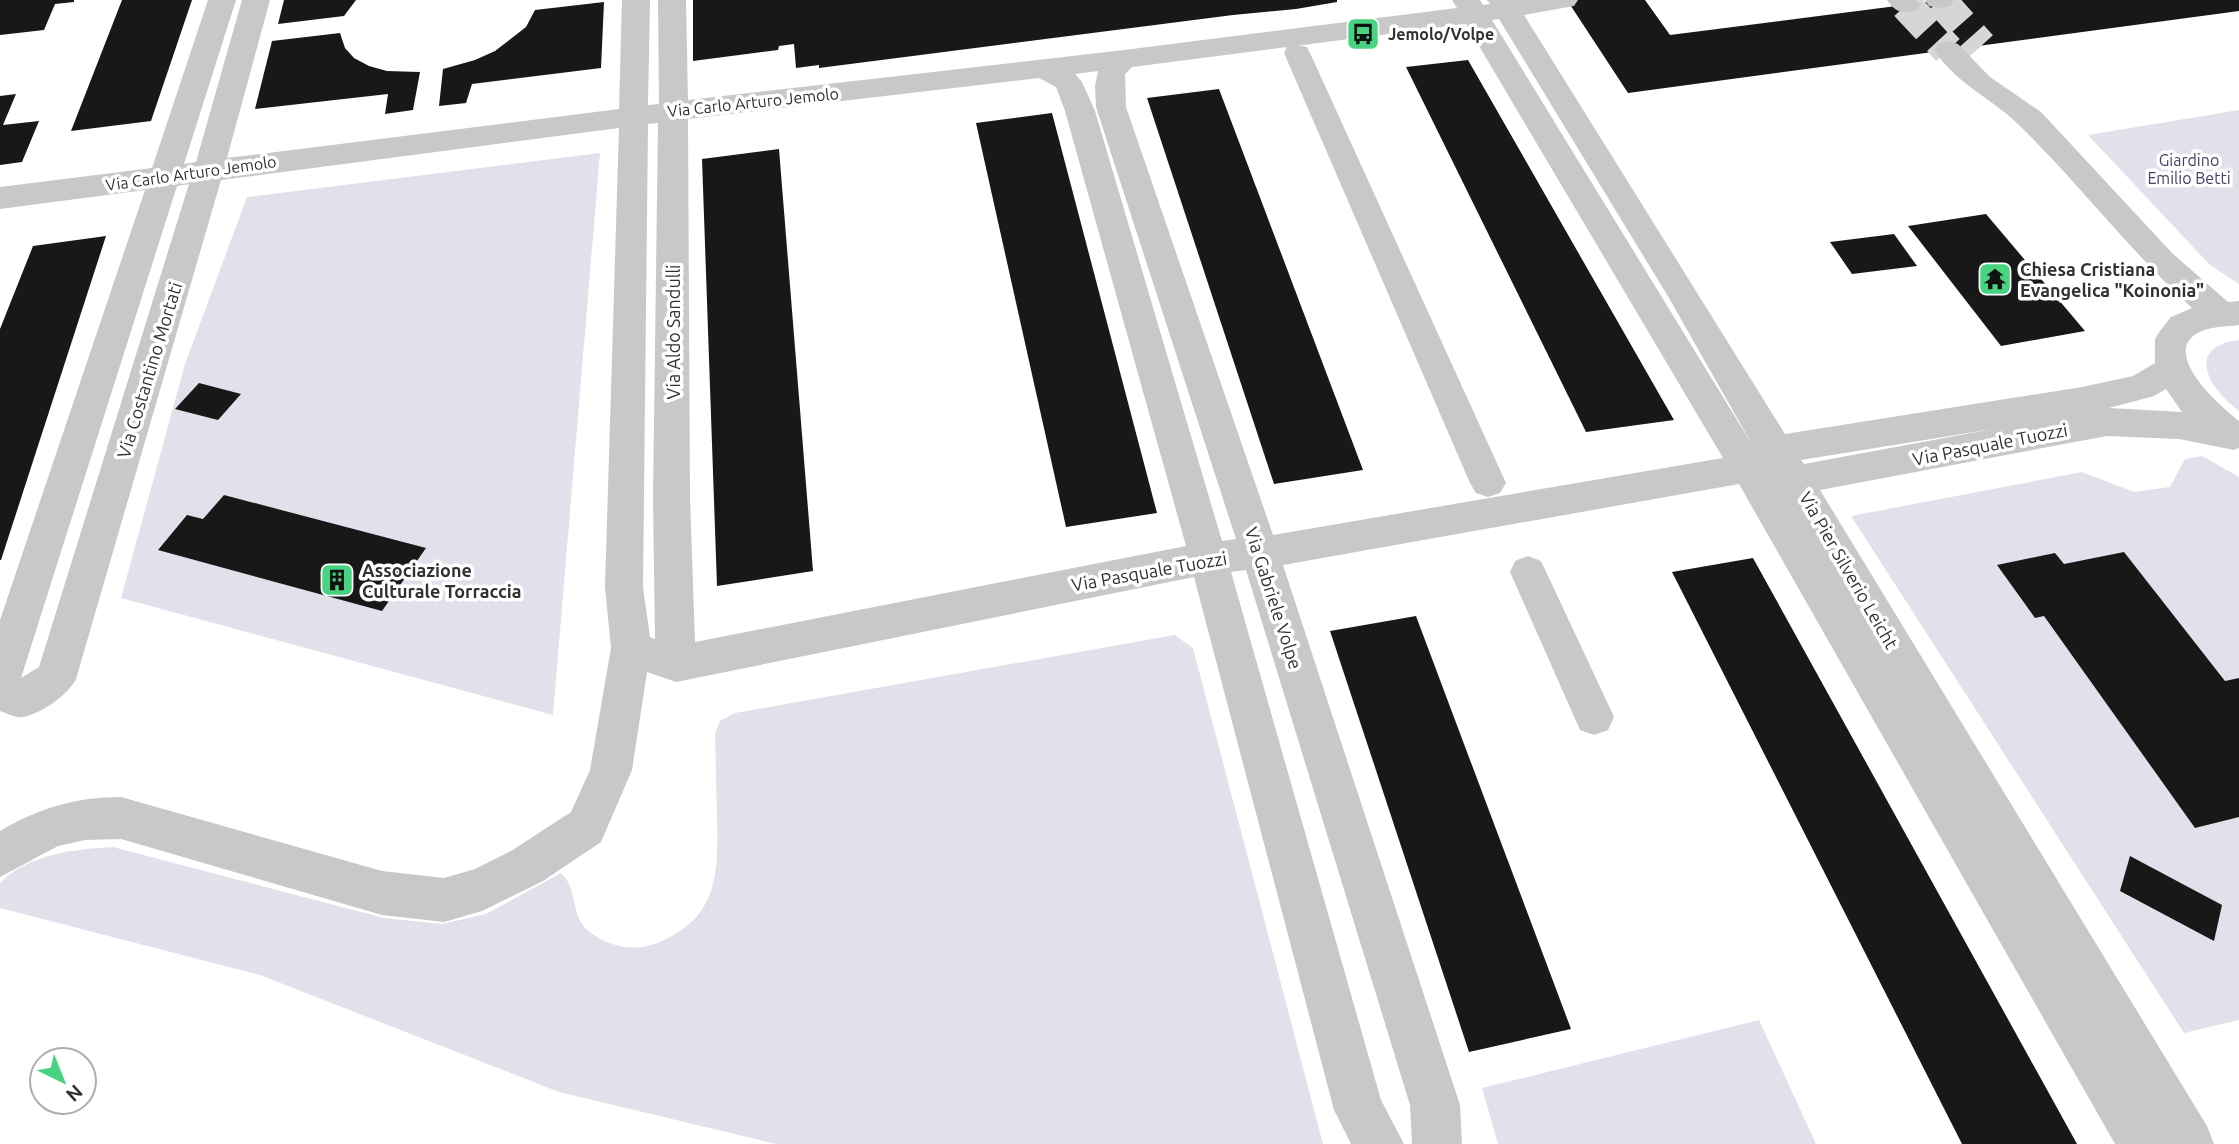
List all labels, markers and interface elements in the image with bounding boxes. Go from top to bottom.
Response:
bus stop icon: Jemolo/Volpe [1344,15,1382,53]
place label: Jemolo/Volpe [1388,25,1494,43]
street label: Via Carlo Arturo Jemolo [666,84,840,120]
park label: Giardino Emilio Betti [2147,151,2231,187]
street label: Via Carlo Arturo Jemolo [104,152,278,194]
place label: Chiesa Cristiana Evangelica "Koinonia" [2020,259,2204,300]
temple icon: Chiesa Cristiana Evangelica "Koinonia" [1976,260,2014,298]
street label: Via Aldo Sandulli [663,265,683,399]
street label: Via Costantino Mortati [113,280,185,460]
street label: Via Pasquale Tuozzi [1911,419,2069,469]
street label: Via Pier Silverio Leicht [1796,488,1902,652]
street label: Via Gabriele Volpe [1242,525,1306,671]
street label: Via Pasquale Tuozzi [1070,547,1228,595]
place label: Associazione Culturale Torraccia [362,560,522,601]
building icon: Associazione Culturale Torraccia [318,561,356,599]
north arrow [28,1046,98,1116]
text: N [62,1081,87,1106]

